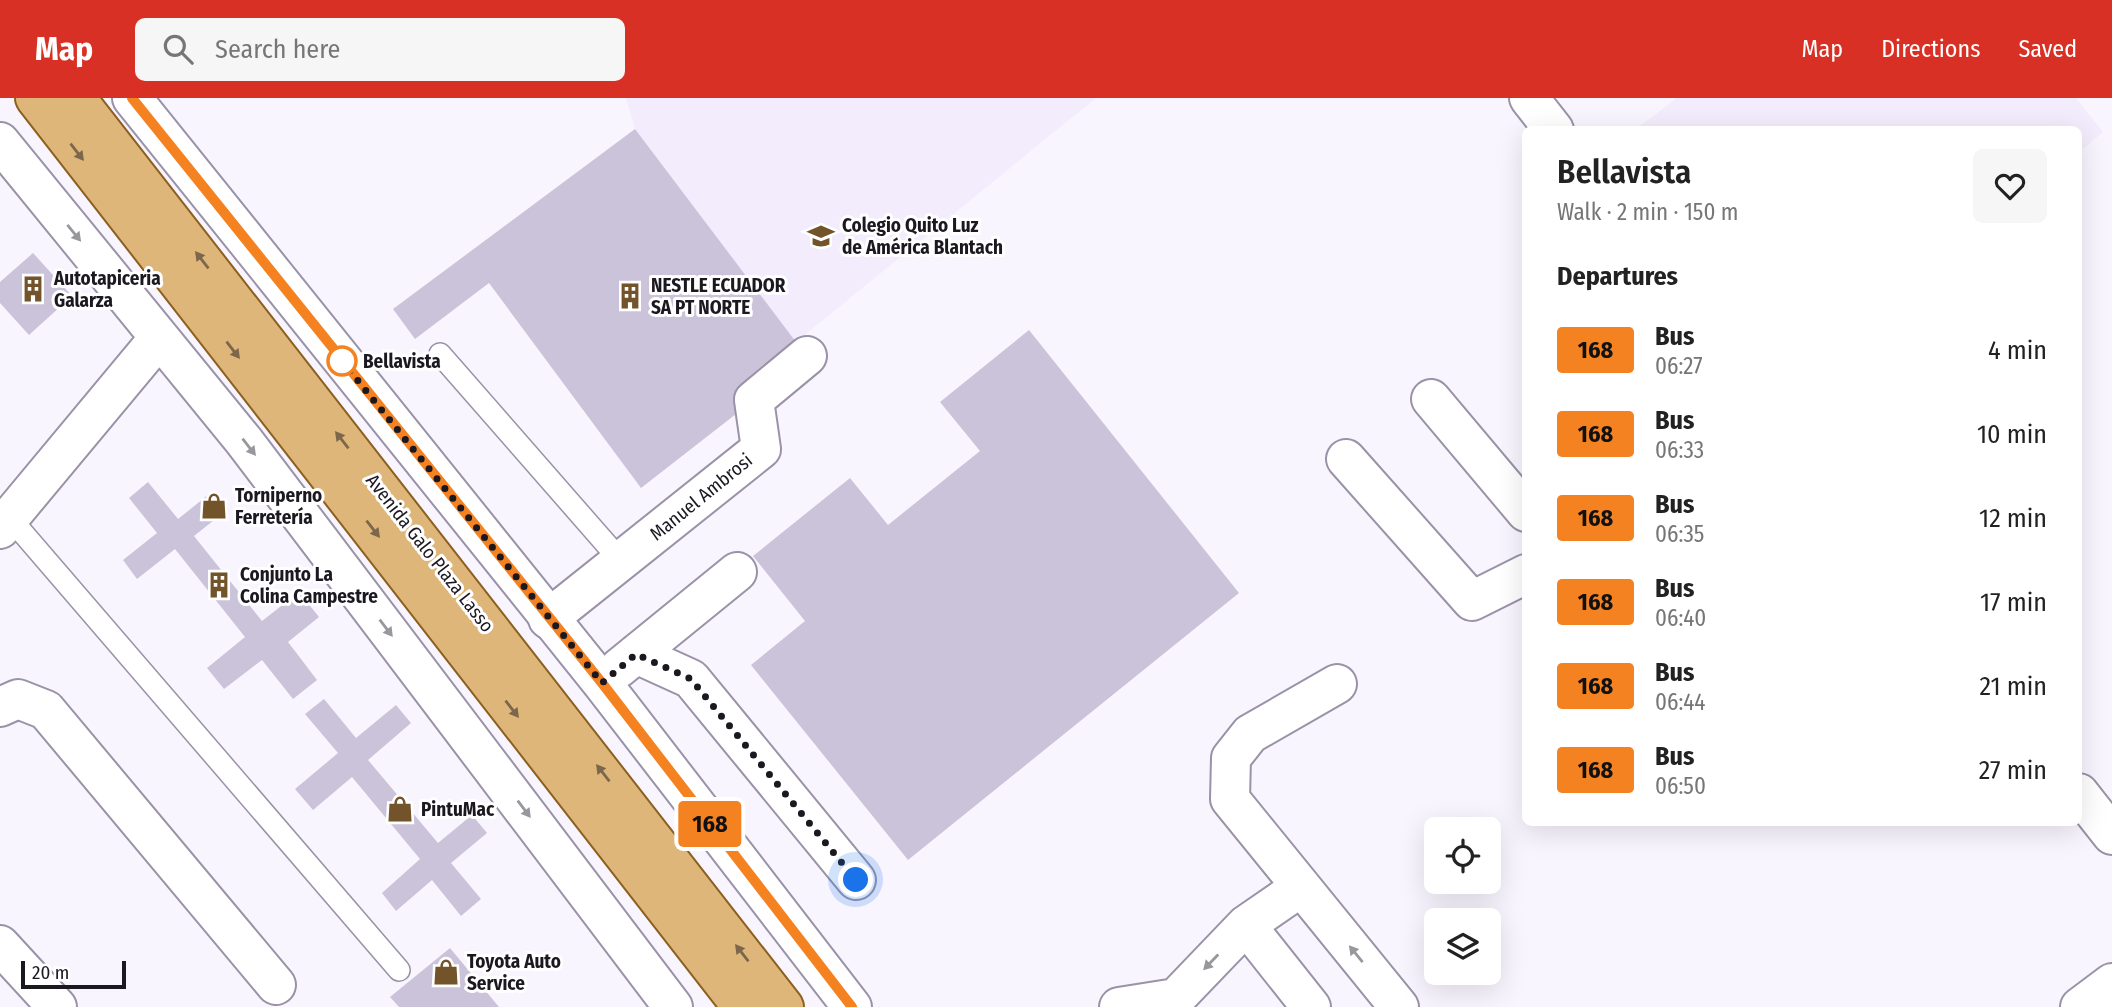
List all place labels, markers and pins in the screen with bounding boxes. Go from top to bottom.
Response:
place label: Colegio Quito Luz de América Blantach [842,214,1003,259]
school or university icon: Colegio Quito Luz de América Blantach [806,221,836,251]
place label: Autotapiceria Galarza [53,267,161,312]
building icon: Autotapiceria Galarza [18,274,48,304]
place label: NESTLE ECUADOR SA PT NORTE [651,274,786,319]
building icon: NESTLE ECUADOR SA PT NORTE [615,281,645,311]
marker: Bellavista [327,346,357,376]
place label: Bellavista [363,350,441,373]
place label: Torniperno Ferretería [235,484,322,529]
shop icon: Torniperno Ferretería [199,491,229,521]
place label: Conjunto La Colina Campestre [240,563,378,608]
building icon: Conjunto La Colina Campestre [204,570,234,600]
shop icon: PintuMac [385,794,415,824]
place label: PintuMac [421,798,495,821]
place label: Toyota Auto Service [467,950,561,995]
shop icon: Toyota Auto Service [431,957,461,987]

